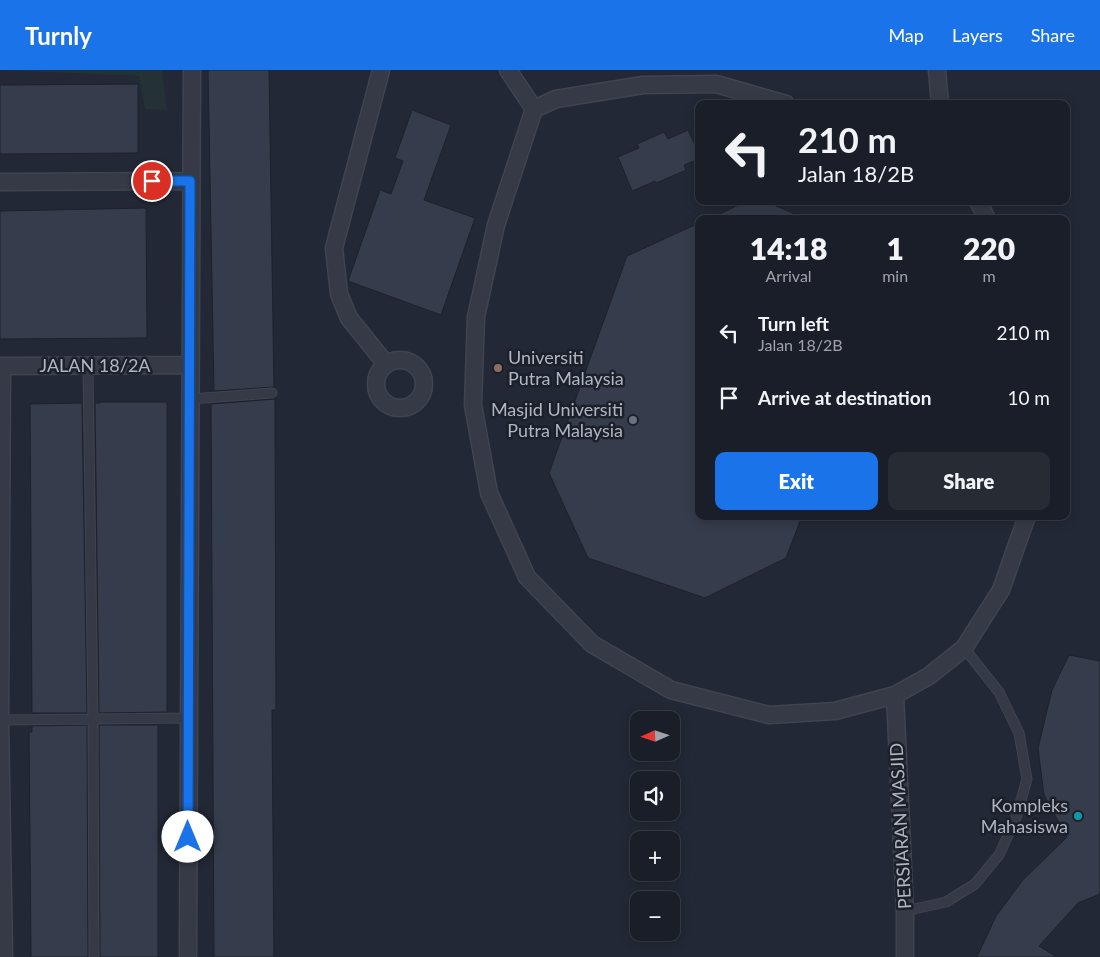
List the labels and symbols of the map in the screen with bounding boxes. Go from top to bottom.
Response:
pin [131,160,173,202]
place label: Universiti Putra Malaysia [508,346,624,389]
street label: JALAN 18/2A [39,354,151,376]
marker: Universiti Putra Malaysia [492,362,504,374]
place label: Masjid Universiti Putra Malaysia [491,398,623,441]
marker: Masjid Universiti Putra Malaysia [627,414,639,426]
north arrow [630,711,680,761]
street label: PERSIARAN MASJID [885,742,915,910]
place label: Kompleks Mahasiswa [981,794,1068,837]
position arrow [161,810,213,862]
marker: Kompleks Mahasiswa [1072,810,1084,822]

